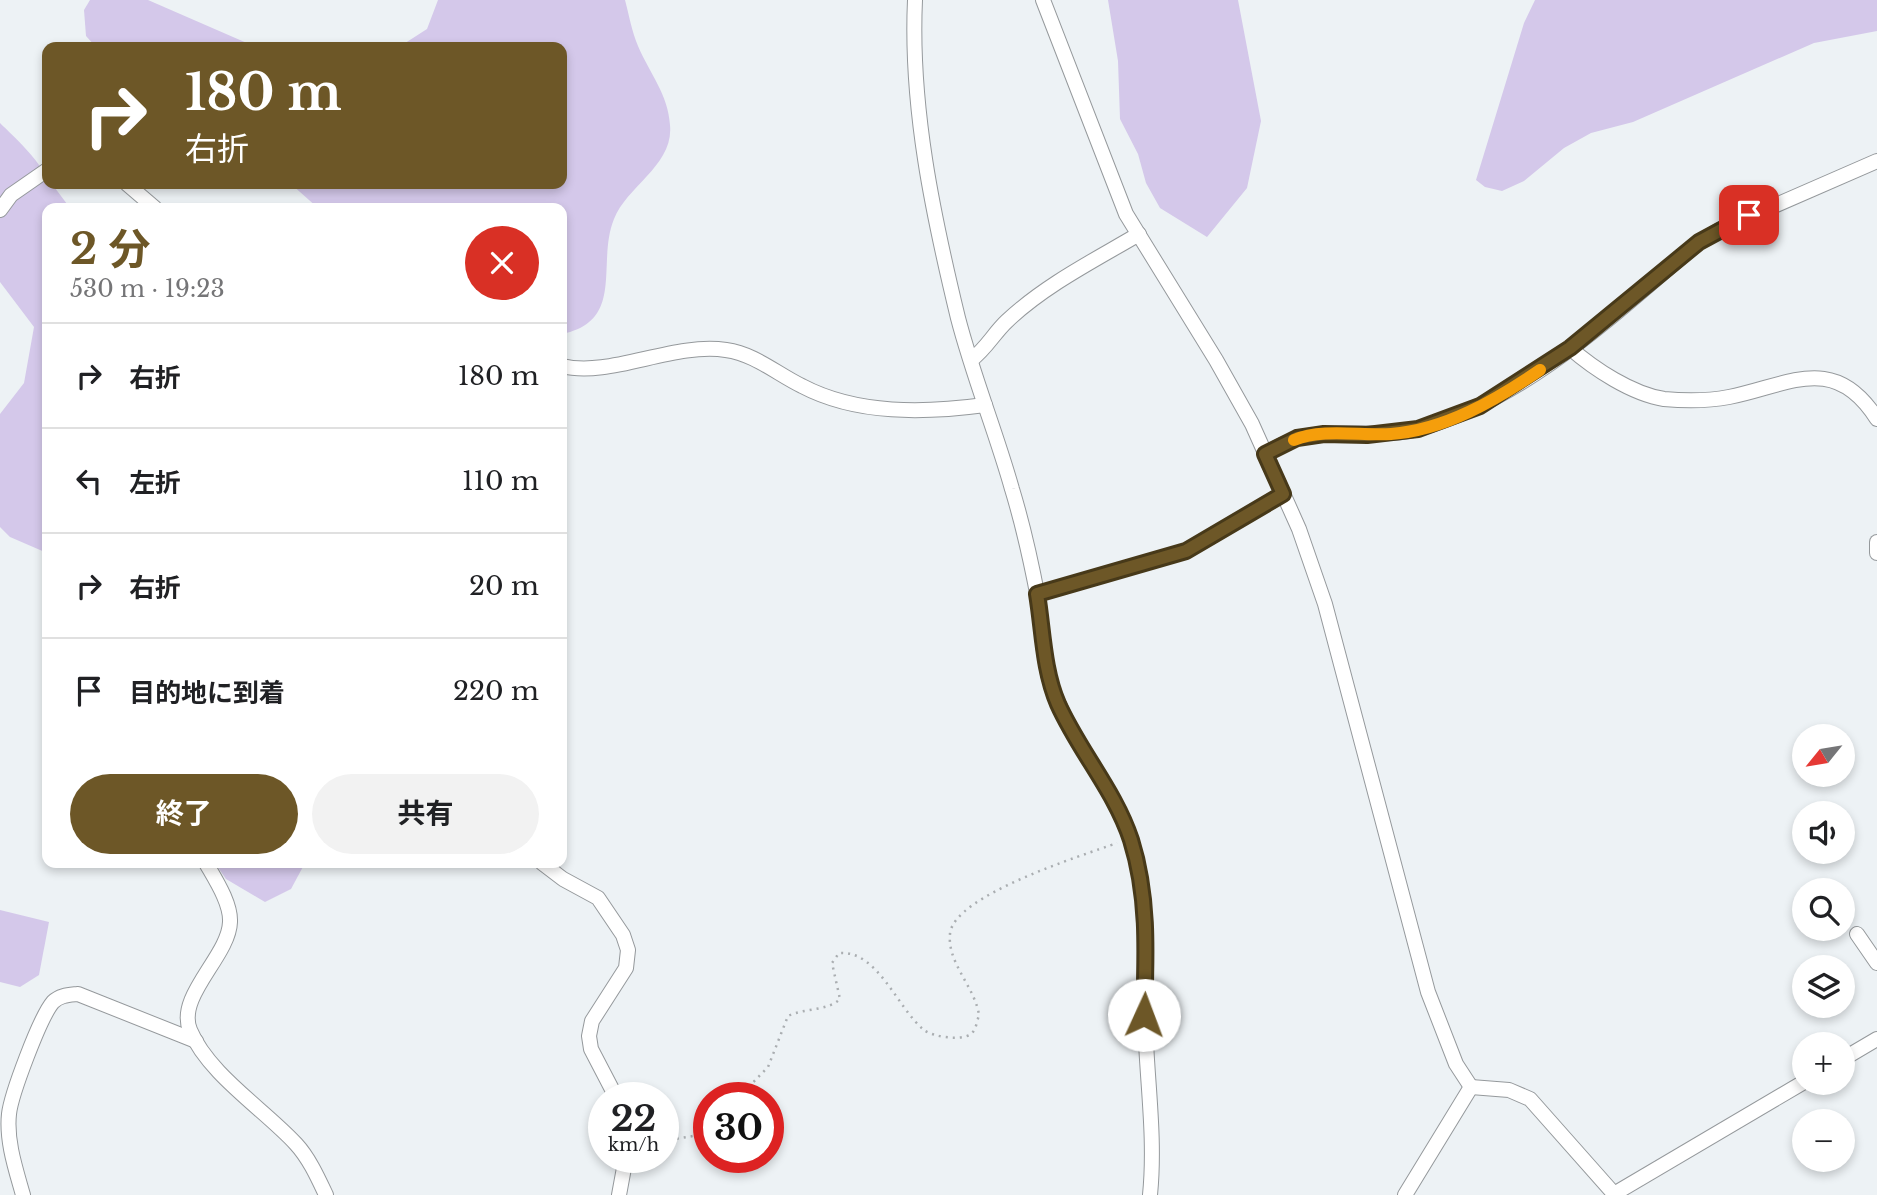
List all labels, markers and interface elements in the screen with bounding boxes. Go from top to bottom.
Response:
text: 180 m [185,62,342,123]
icon: right [70,70,161,161]
text: 右折 [185,129,249,169]
pin [1719,185,1779,245]
icon: arrive [1730,196,1768,234]
text: 2 分 [70,223,151,275]
button: close [465,226,539,300]
text: 530 m · 19:23 [70,275,225,303]
icon: right [70,357,108,395]
text: 180 m [458,360,539,392]
text: 右折 [129,362,181,394]
icon: left [70,462,108,500]
text: 110 m [462,465,539,497]
text: 左折 [129,467,181,499]
icon: right [70,567,108,605]
text: 20 m [469,570,539,602]
text: 右折 [129,572,181,604]
icon: arrive [70,672,108,710]
text: 220 m [453,675,539,707]
text: 目的地に到着 [129,677,285,709]
north arrow [1792,724,1855,788]
map controls [1792,724,1855,1172]
button: 終了 [70,774,298,854]
button: 共有 [312,774,539,854]
button: sound [1792,801,1855,864]
button: search [1792,878,1855,941]
button: layers [1792,955,1855,1018]
position arrow [1107,978,1181,1052]
button: + [1792,1032,1855,1095]
speed limit sign: 30 [693,1082,784,1173]
text: 22 [611,1097,656,1140]
button: − [1792,1109,1855,1172]
text: km/h [608,1134,659,1156]

